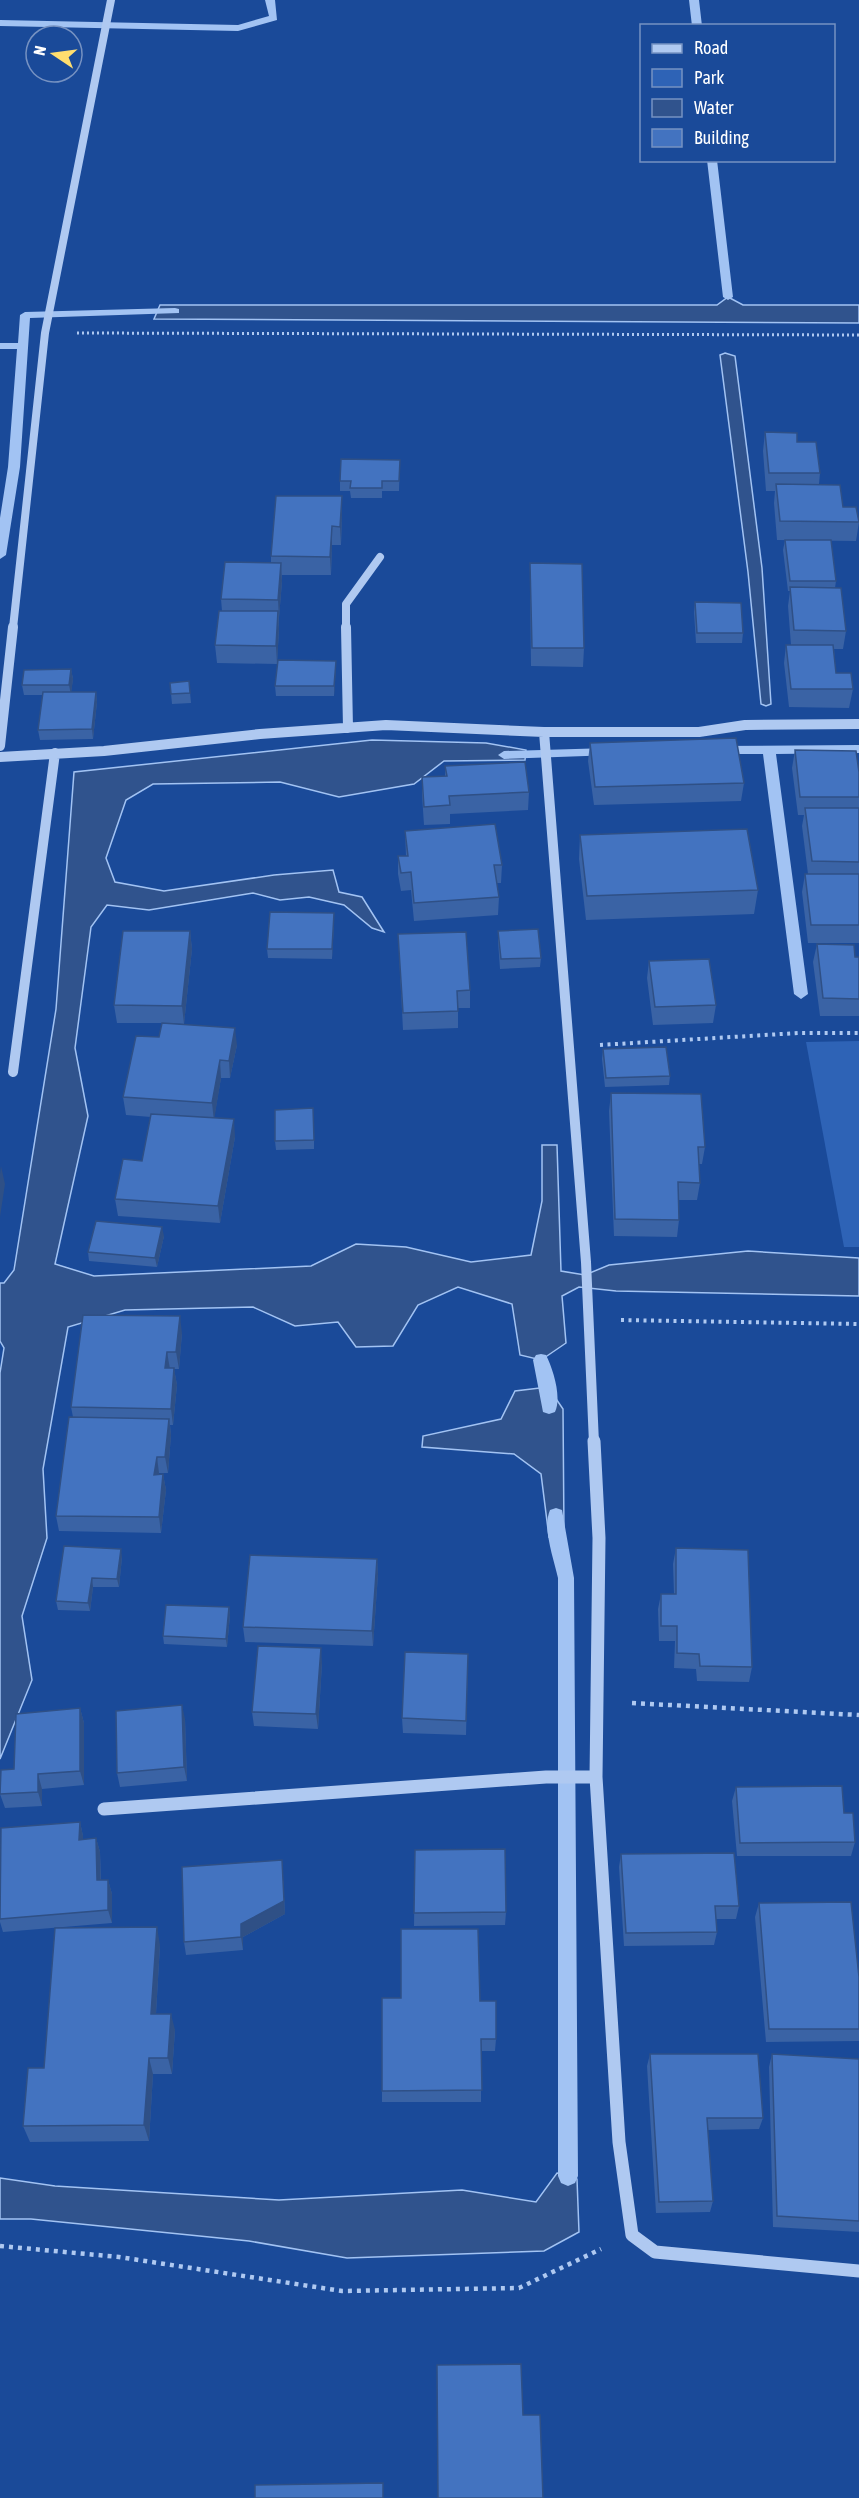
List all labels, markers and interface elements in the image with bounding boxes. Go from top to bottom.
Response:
north arrow [24,24,84,84]
legend [640,24,835,162]
text: Road [694,37,728,58]
text: N [30,44,49,57]
text: Park [694,67,724,88]
text: Water [694,97,734,118]
text: Building [694,127,749,148]

